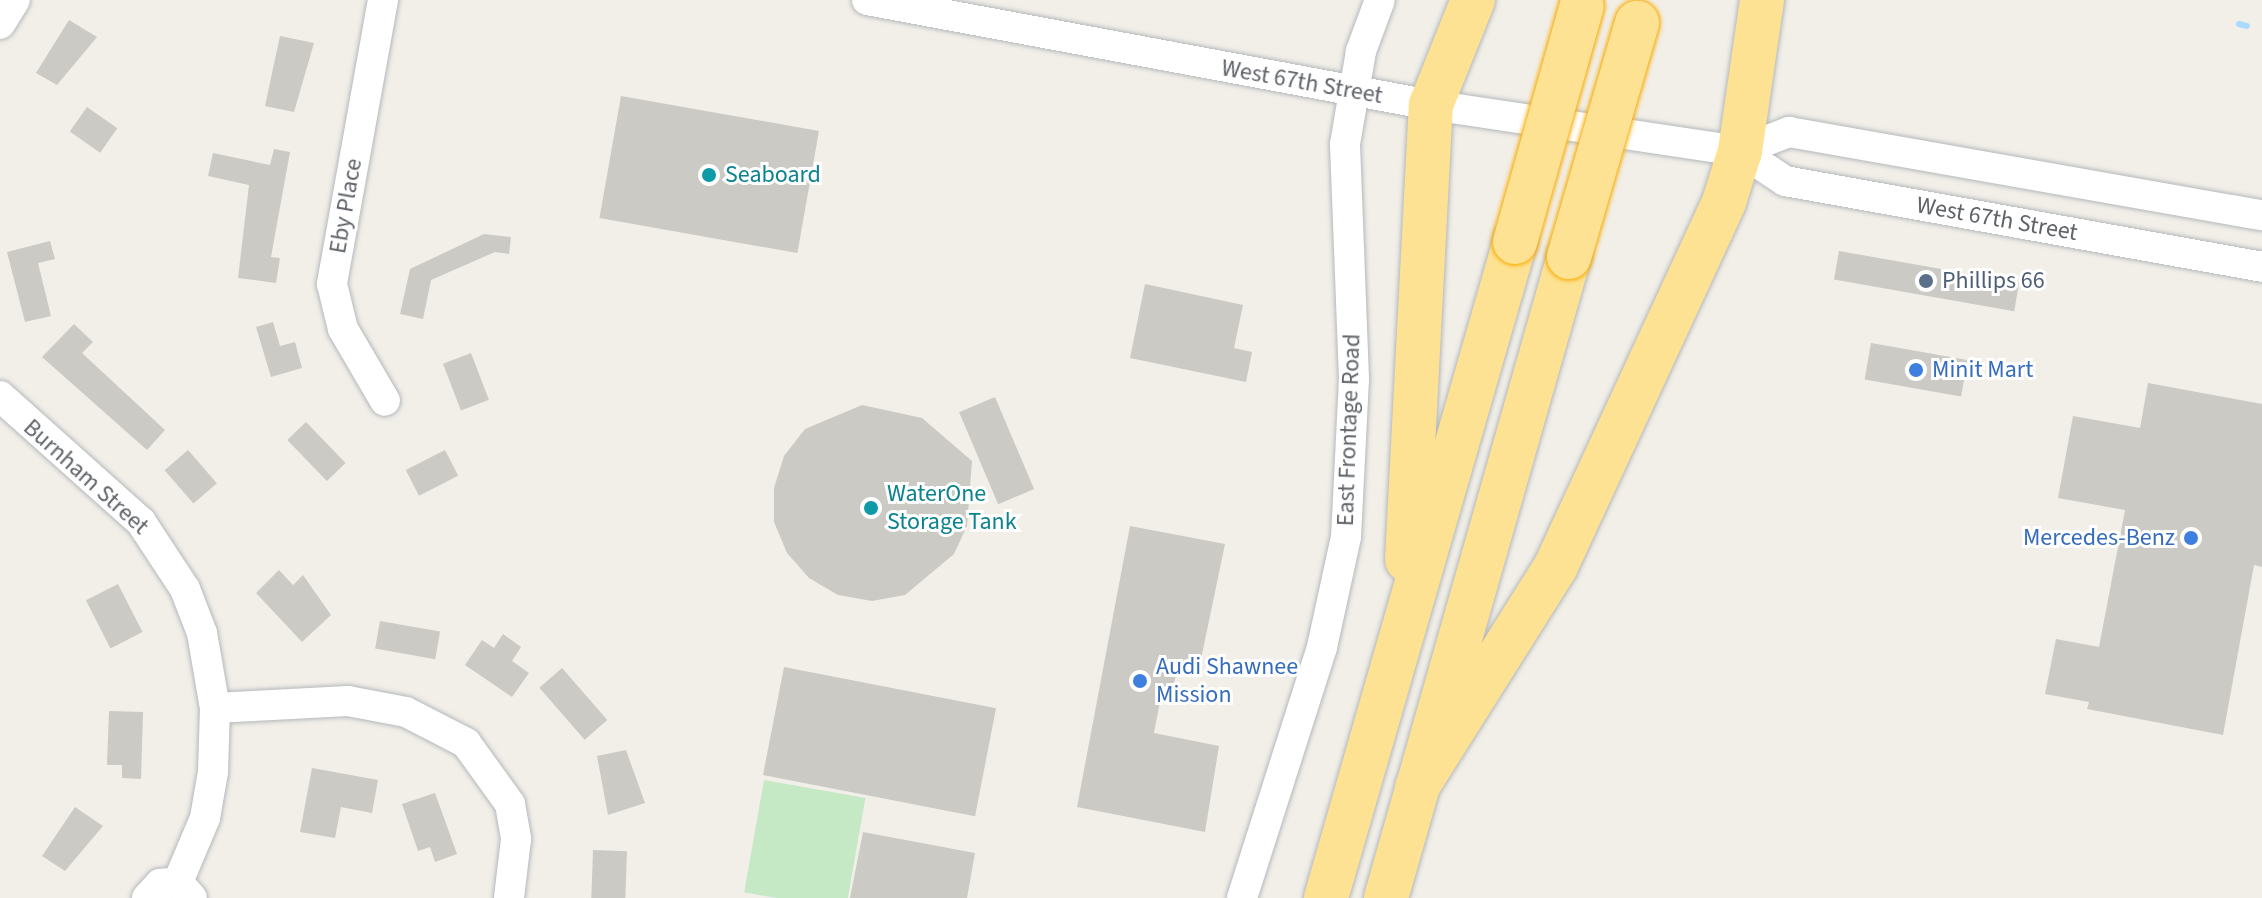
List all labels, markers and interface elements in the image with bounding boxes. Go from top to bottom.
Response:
street label: West 67th Street [1219,54,1385,110]
street label: Eby Place [323,156,369,256]
place label: Seaboard [725,161,821,189]
marker: Seaboard [700,166,718,184]
street label: West 67th Street [1914,191,2080,247]
place label: Phillips 66 [1942,267,2045,295]
marker: Phillips 66 [1917,272,1935,290]
street label: East Frontage Road [1331,333,1367,527]
place label: Minit Mart [1932,356,2033,384]
marker: Minit Mart [1907,361,1925,379]
street label: Burnham Street [17,413,155,541]
place label: WaterOne Storage Tank [887,480,1017,536]
marker: WaterOne Storage Tank [862,499,880,517]
place label: Mercedes-Benz [2023,524,2175,552]
marker: Mercedes-Benz [2182,529,2200,547]
place label: Audi Shawnee Mission [1156,653,1298,709]
marker: Audi Shawnee Mission [1131,672,1149,690]

